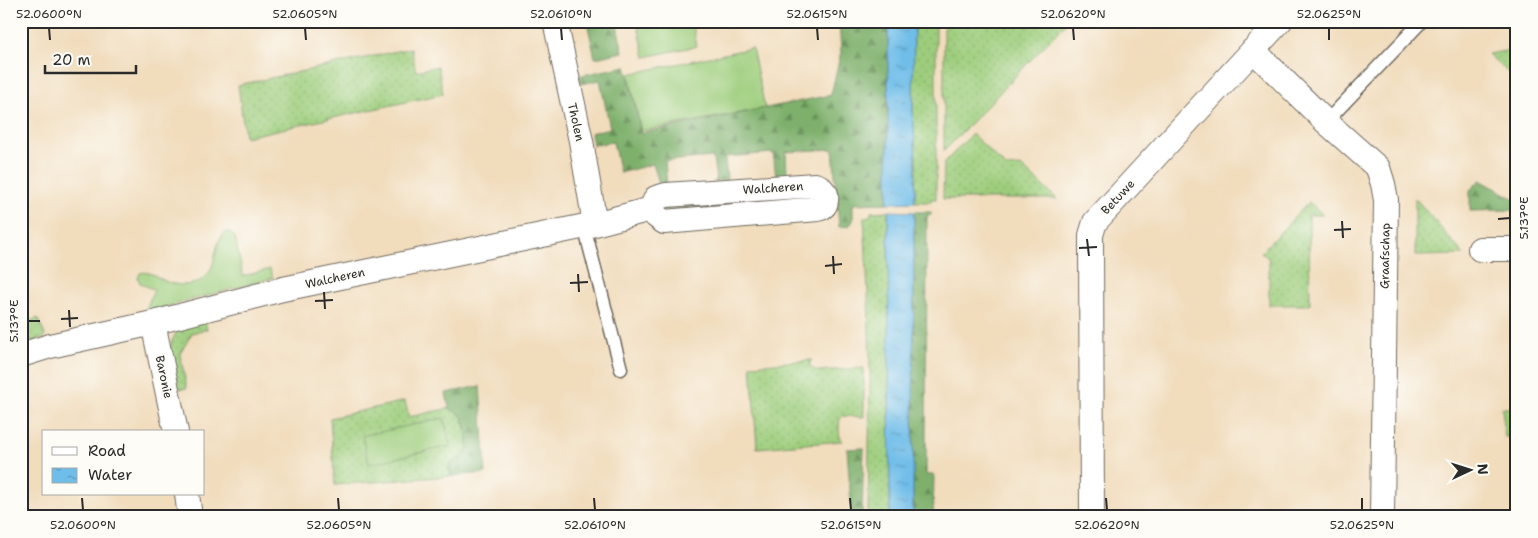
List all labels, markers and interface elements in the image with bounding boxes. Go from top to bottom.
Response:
text: 52.0600°N [16,6,82,22]
text: 52.0605°N [273,6,337,22]
text: 52.0610°N [530,6,592,22]
text: 52.0615°N [787,6,847,22]
text: 52.0620°N [1040,6,1106,22]
text: 52.0625°N [1297,6,1361,22]
scale bar [45,42,136,74]
text: 20 m [52,50,91,70]
street label: Tholen [564,101,588,143]
street label: Betuwe [1098,176,1139,218]
street label: Walcheren [742,178,804,198]
text: 5.137°E [1516,196,1532,240]
street label: Graafschap [1376,223,1394,289]
street label: Walcheren [304,264,366,292]
text: 5.137°E [6,299,22,343]
street label: Baronie [152,354,176,400]
legend [42,430,205,496]
text: Road [88,441,126,461]
north arrow [1446,446,1496,496]
text: N [1474,463,1492,475]
text: Water [88,465,132,485]
text: 52.0600°N [50,517,116,533]
text: 52.0605°N [307,517,371,533]
text: 52.0610°N [564,517,626,533]
text: 52.0615°N [821,517,881,533]
text: 52.0620°N [1074,517,1140,533]
text: 52.0625°N [1330,517,1394,533]

